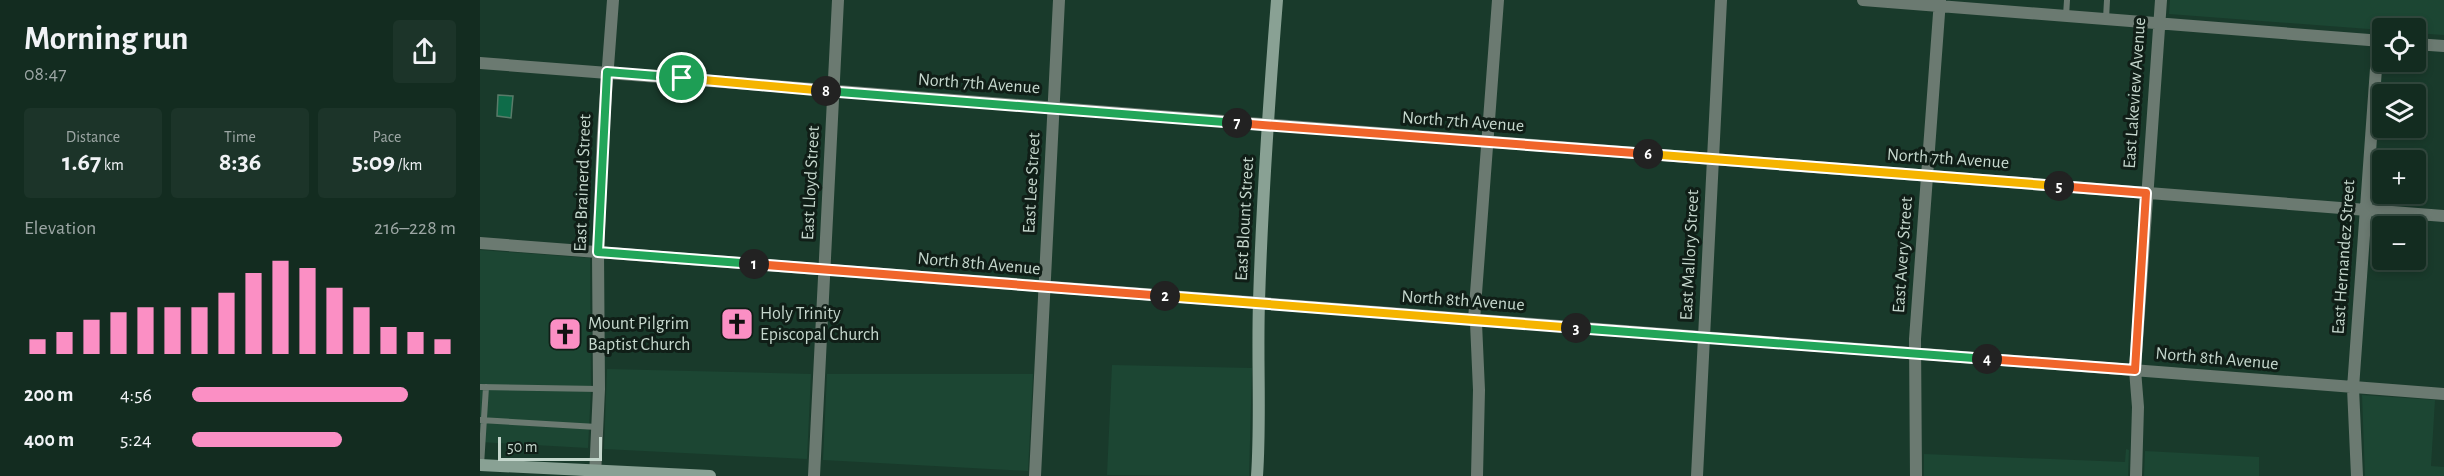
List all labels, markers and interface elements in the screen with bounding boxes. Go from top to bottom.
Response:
street label: East Lakeview Avenue [2121,17,2149,169]
map controls [2372,18,2426,270]
button: locate [2372,18,2426,72]
button: share [393,20,456,83]
text: Morning run [24,23,188,56]
pin [656,52,707,103]
icon: arrive [665,61,698,94]
text: 08:47 [24,64,67,84]
street label: North 7th Avenue [917,71,1041,97]
pin: 8 [811,76,841,106]
text: 8 [822,83,830,99]
button: layers [2372,84,2426,138]
pin: 7 [1222,108,1252,138]
street label: North 7th Avenue [1401,109,1525,135]
street label: East Brainerd Street [572,114,594,252]
text: 7 [1234,115,1240,131]
street label: East Lloyd Street [799,125,823,241]
text: Distance [66,129,120,145]
text: Time [224,129,256,145]
text: Pace [373,129,401,145]
street label: East Lee Street [1020,132,1044,234]
pin: 6 [1633,139,1663,169]
text: 6 [1644,146,1652,162]
street label: North 7th Avenue [1886,146,2010,172]
text: 1.67 [62,149,101,175]
text: 8:36 [219,149,261,175]
text: 5:09 [352,149,395,175]
button: + [2372,150,2426,204]
street label: East Blount Street [1233,156,1257,282]
text: km [101,157,124,173]
text: /km [395,157,422,173]
pin: 5 [2044,171,2074,201]
text: 5 [2056,178,2062,194]
street label: East Hernandez Street [2330,179,2358,335]
street label: East Mallory Street [1678,189,1702,321]
street label: East Avery Street [1890,196,1916,314]
button: − [2372,216,2426,270]
text: Elevation [24,218,96,238]
text: 216–228 m [374,218,456,238]
pin: 1 [739,249,769,279]
street label: North 8th Avenue [917,250,1041,278]
text: 1 [751,256,757,272]
pin: 2 [1150,281,1180,311]
text: 2 [1161,288,1169,304]
street label: North 8th Avenue [1401,288,1525,314]
place label: Holy Trinity Episcopal Church [760,305,879,344]
church icon: Holy Trinity Episcopal Church [719,306,755,342]
pin: 3 [1561,313,1591,343]
place label: Mount Pilgrim Baptist Church [588,315,690,354]
church icon: Mount Pilgrim Baptist Church [547,316,583,352]
text: 3 [1573,320,1579,336]
pin: 4 [1972,344,2002,374]
street label: North 8th Avenue [2155,345,2279,373]
text: 4 [1983,351,1991,367]
text: 200 m [24,385,73,405]
text: 4:56 [120,385,152,405]
text: 400 m [24,430,74,450]
text: 5:24 [120,430,152,450]
scale bar [498,434,602,462]
text: 50 m [507,439,538,455]

